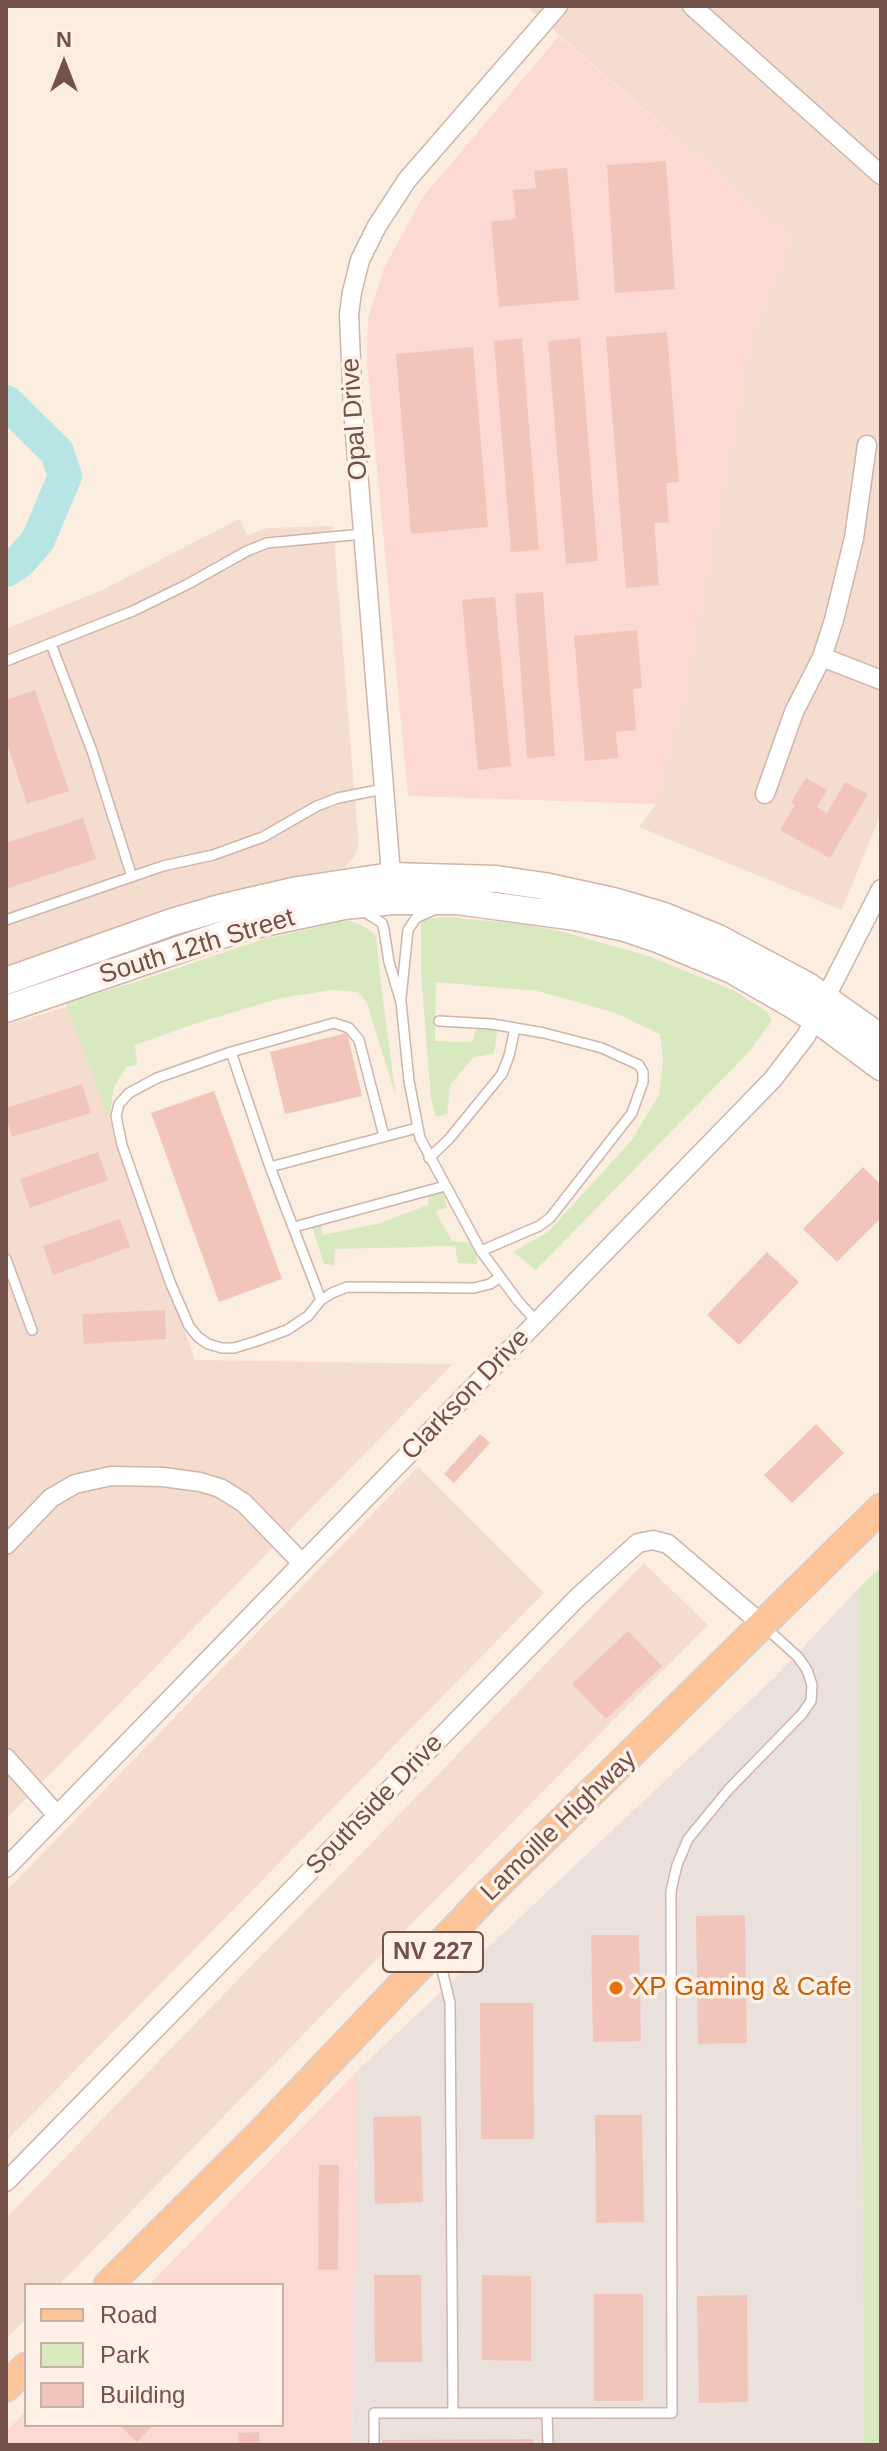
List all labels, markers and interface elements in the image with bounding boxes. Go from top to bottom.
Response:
north arrow [24,24,104,104]
text: N [56,27,72,52]
street label: Opal Drive [335,357,375,481]
street label: South 12th Street [96,902,298,992]
street label: Clarkson Drive [396,1323,536,1467]
street label: Southside Drive [300,1728,450,1882]
street label: Lamoille Highway [475,1744,643,1908]
road number: NV 227 [383,1932,483,1972]
place label: XP Gaming & Cafe [632,1972,852,2004]
marker: XP Gaming & Cafe [607,1979,625,1997]
legend [24,2283,284,2427]
text: Road [100,2301,157,2328]
text: Park [100,2341,149,2368]
text: Building [100,2381,185,2408]

